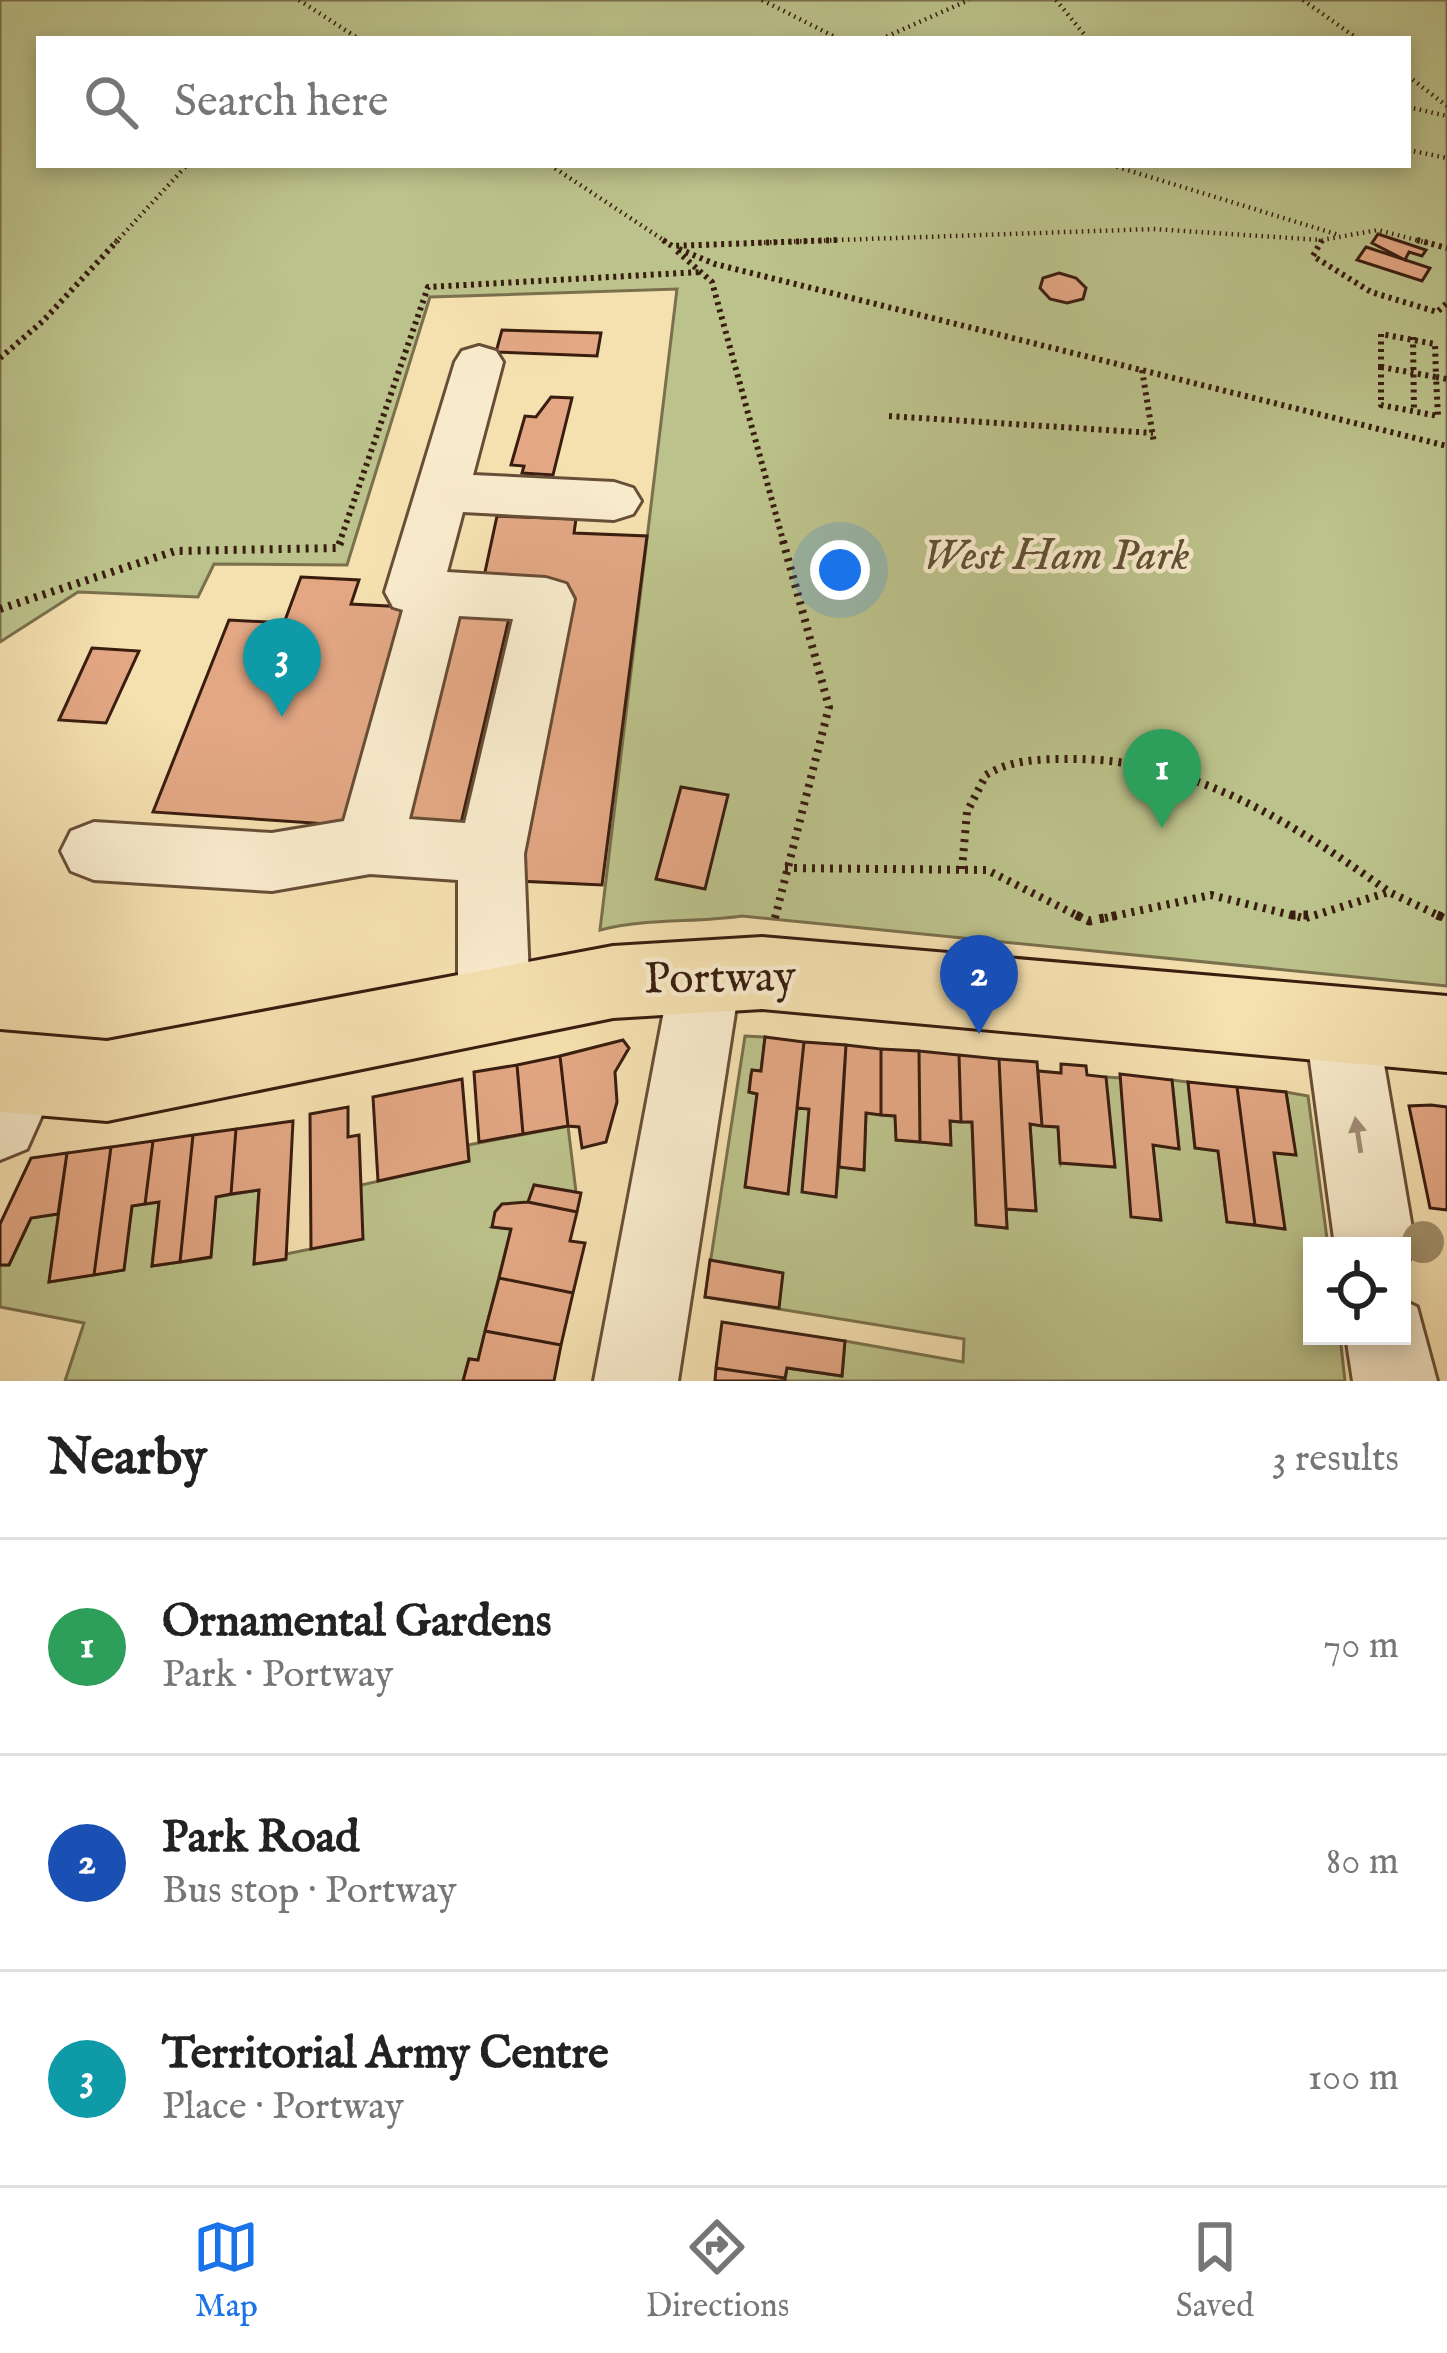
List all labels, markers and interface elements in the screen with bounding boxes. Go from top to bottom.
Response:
search box [36,36,1411,168]
icon: search [78,69,144,135]
text: Search here [174,74,388,131]
park label: West Ham Park [922,528,1190,585]
your location [810,540,870,600]
pin: 3 [243,618,321,717]
pin: 1 [1123,729,1201,828]
pin: 2 [940,935,1018,1034]
street label: Portway [644,949,797,1009]
one-way arrow [1348,1115,1367,1153]
map controls [1303,1237,1411,1345]
button: locate [1303,1237,1411,1345]
text: Nearby [48,1427,207,1492]
text: 3 results [1272,1435,1399,1484]
text: Ornamental Gardens [162,1594,552,1651]
text: 1 [80,1622,94,1671]
text: 70 m [1323,1622,1399,1671]
text: Park · Portway [162,1651,394,1700]
text: Park Road [162,1810,359,1867]
text: 2 [78,1838,96,1887]
text: 80 m [1326,1838,1399,1887]
text: Bus stop · Portway [162,1867,457,1916]
text: Territorial Army Centre [162,2026,609,2083]
text: 3 [80,2054,94,2103]
text: 100 m [1308,2054,1399,2103]
text: Place · Portway [162,2083,404,2132]
tab: Map [193,2214,259,2328]
tab: Directions [646,2214,789,2328]
tab: Saved [1176,2214,1254,2328]

